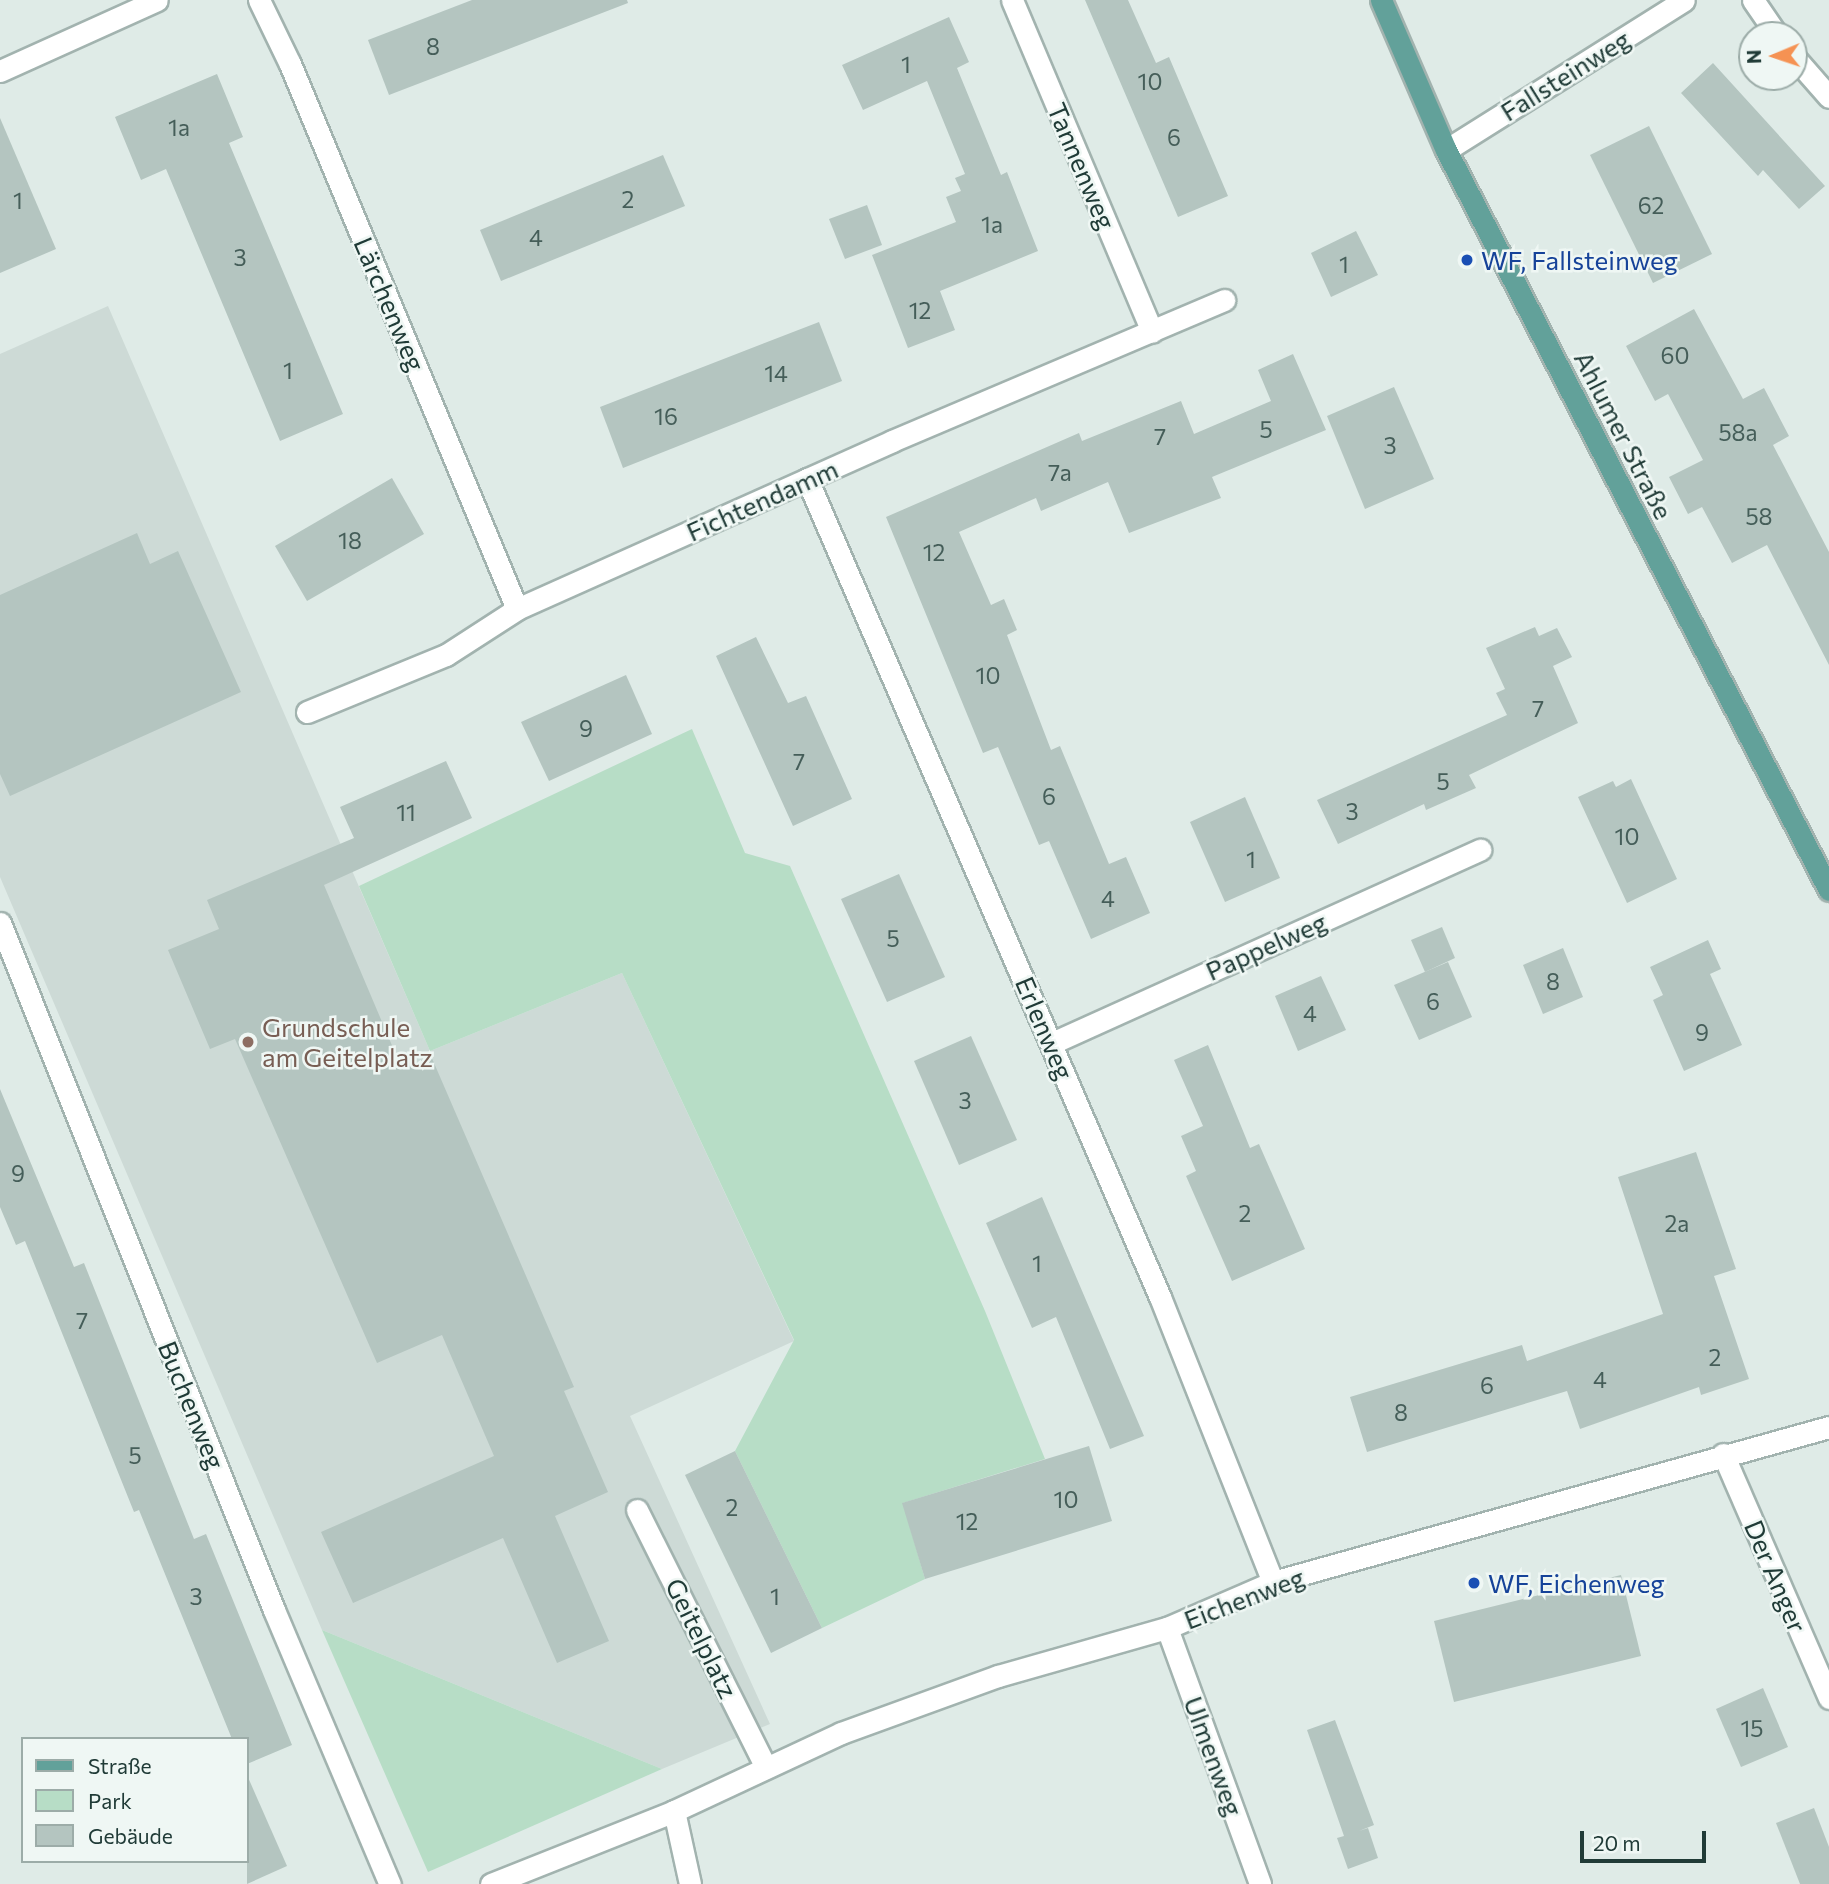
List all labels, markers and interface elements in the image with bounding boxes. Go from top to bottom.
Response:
north arrow [1738,21,1808,91]
street label: Fallsteinweg [1495,23,1635,127]
house number: 8 [426,32,440,60]
text: N [1742,49,1765,64]
house number: 1 [901,50,911,78]
house number: 10 [1138,67,1162,95]
street label: Tannenweg [1041,98,1123,234]
house number: 1a [168,113,190,141]
house number: 6 [1167,123,1181,151]
house number: 2 [622,185,634,213]
house number: 1 [13,186,23,214]
house number: 62 [1638,191,1664,219]
house number: 1a [981,210,1003,238]
house number: 4 [529,223,543,251]
street label: Lärchenweg [348,232,432,376]
house number: 3 [233,243,247,271]
place label: WF, Fallsteinweg [1481,244,1678,276]
house number: 1 [1339,250,1349,278]
marker: WF, Fallsteinweg [1459,252,1475,268]
house number: 12 [909,296,931,324]
house number: 60 [1661,341,1689,369]
street label: Ahlumer Straße [1568,346,1680,524]
house number: 1 [283,356,293,384]
house number: 14 [764,359,788,387]
house number: 16 [654,402,678,430]
house number: 5 [1259,415,1273,443]
house number: 58a [1718,418,1758,446]
house number: 7 [1154,422,1166,450]
house number: 3 [1383,431,1397,459]
street label: Fichtendamm [681,453,843,547]
house number: 7a [1048,458,1072,486]
house number: 58 [1745,502,1773,530]
house number: 18 [338,526,362,554]
house number: 12 [923,538,945,566]
house number: 10 [976,661,1000,689]
house number: 7 [1532,694,1544,722]
house number: 9 [579,714,593,742]
house number: 7 [793,747,805,775]
house number: 5 [1436,767,1450,795]
house number: 6 [1042,782,1056,810]
house number: 3 [1345,797,1359,825]
house number: 11 [396,798,416,826]
house number: 10 [1615,822,1639,850]
house number: 1 [1246,845,1256,873]
house number: 4 [1101,884,1115,912]
street label: Pappelweg [1201,905,1331,987]
house number: 5 [886,924,900,952]
house number: 8 [1546,967,1560,995]
street label: Erlenweg [1009,972,1081,1084]
house number: 6 [1426,987,1440,1015]
house number: 4 [1303,999,1317,1027]
place label: Grundschule am Geitelplatz [262,1011,433,1072]
house number: 9 [1695,1018,1709,1046]
marker: Grundschule am Geitelplatz [240,1034,256,1050]
house number: 3 [958,1086,972,1114]
house number: 9 [11,1159,25,1187]
house number: 2 [1239,1199,1251,1227]
house number: 2a [1665,1209,1689,1237]
house number: 1 [1032,1249,1042,1277]
house number: 7 [76,1306,88,1334]
street label: Buchenweg [152,1336,232,1474]
house number: 2 [1709,1343,1721,1371]
house number: 4 [1593,1365,1607,1393]
house number: 6 [1480,1371,1494,1399]
house number: 8 [1394,1398,1408,1426]
house number: 5 [128,1441,142,1469]
house number: 10 [1054,1485,1078,1513]
house number: 2 [726,1493,738,1521]
house number: 12 [956,1507,978,1535]
street label: Der Anger [1738,1515,1814,1637]
street label: Eichenweg [1179,1561,1309,1635]
place label: WF, Eichenweg [1488,1567,1664,1599]
street label: Geitelplatz [660,1573,744,1703]
marker: WF, Eichenweg [1466,1575,1482,1591]
house number: 3 [189,1582,203,1610]
house number: 1 [770,1582,780,1610]
street label: Ulmenweg [1178,1692,1250,1820]
house number: 15 [1740,1714,1764,1742]
legend [21,1737,248,1863]
text: Straße [88,1753,152,1778]
text: Park [88,1788,132,1813]
scale bar [1584,1818,1710,1862]
text: Gebäude [88,1823,173,1848]
text: 20 m [1593,1830,1641,1855]

